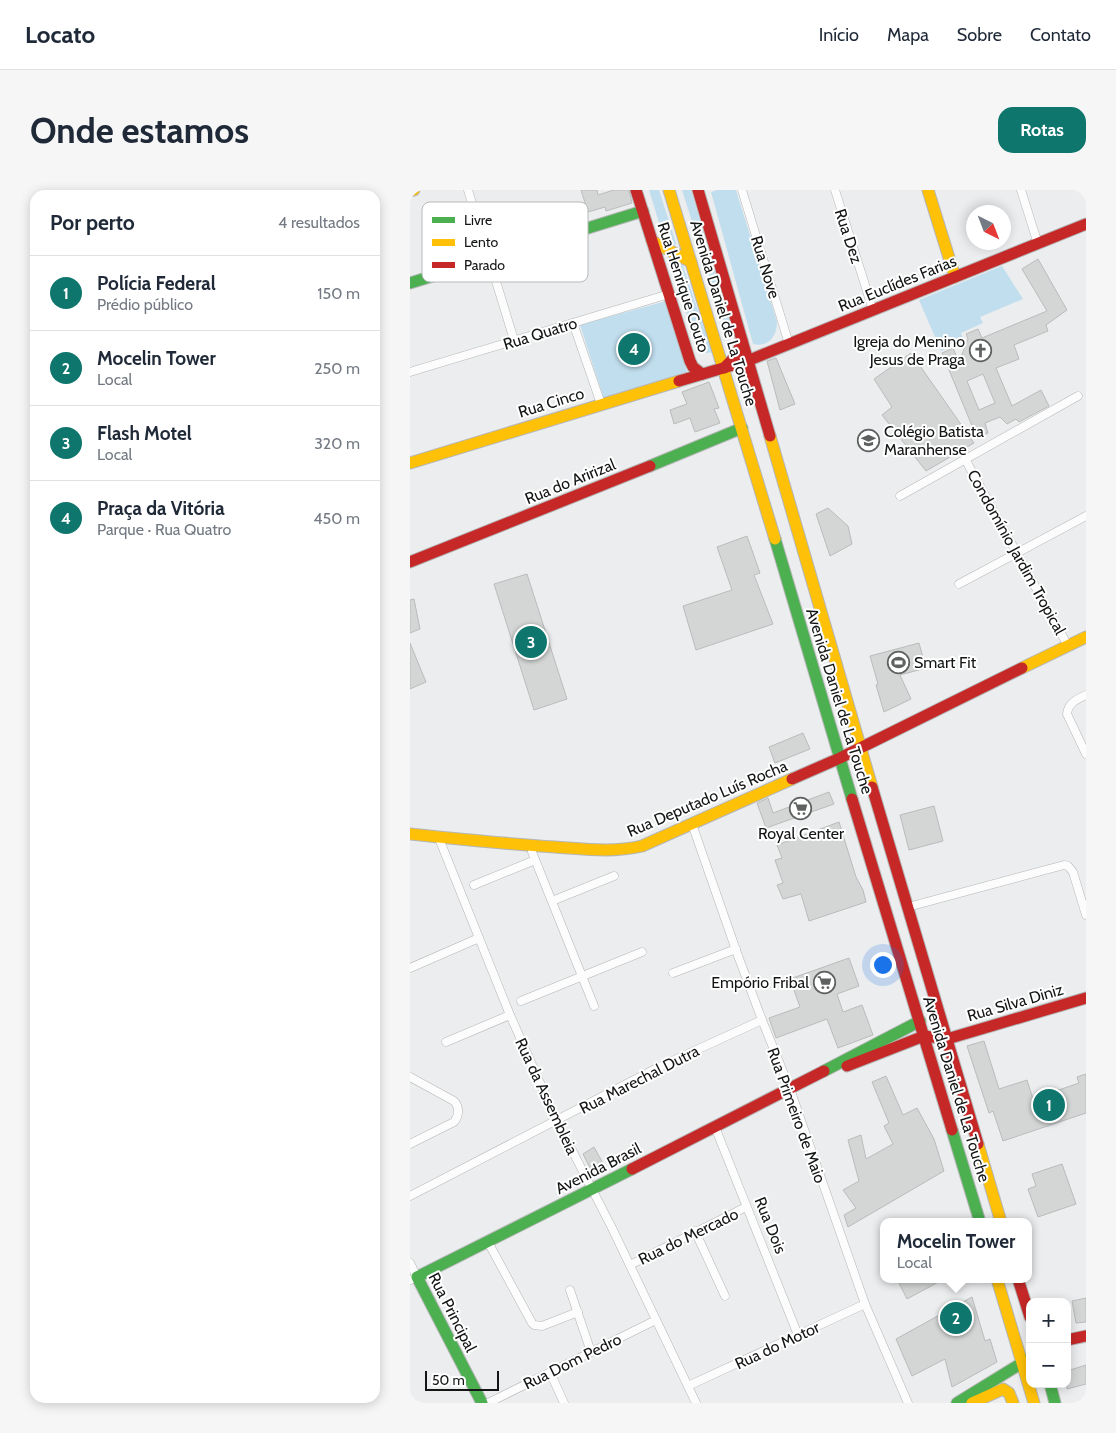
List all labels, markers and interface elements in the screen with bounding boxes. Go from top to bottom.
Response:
text: Locato [25,20,95,49]
text: Início [819,24,859,46]
text: Mapa [887,24,929,46]
text: Sobre [957,24,1002,46]
text: Contato [1030,24,1091,46]
button: Rotas [998,107,1086,153]
text: Onde estamos [30,109,249,152]
legend [422,202,588,282]
north arrow [966,205,1011,250]
street label: Rua Dez [831,206,866,266]
text: Por perto [50,210,135,235]
text: Livre [464,211,492,229]
text: 4 resultados [278,213,360,232]
street label: Avenida Daniel de La Touche [686,218,761,408]
street label: Rua Henrique Couto [654,220,714,355]
text: Lento [464,233,498,251]
street label: Rua Nove [747,233,784,301]
street label: Rua Euclídes Farias [835,251,959,316]
text: Parado [464,256,505,274]
text: Polícia Federal [97,272,216,295]
text: 1 [63,284,69,303]
text: 150 m [317,284,360,303]
text: Prédio público [97,295,193,314]
street label: Rua Quatro [501,313,580,354]
pin: 4 [618,330,650,368]
place label: Igreja do Menino Jesus de Praga [853,332,965,369]
church icon: Igreja do Menino Jesus de Praga [969,338,993,362]
text: Mocelin Tower [97,347,216,370]
text: 2 [62,359,70,378]
text: 250 m [314,359,360,378]
text: Local [97,370,132,389]
street label: Rua Cinco [516,383,587,421]
text: Flash Motel [97,422,192,445]
place label: Colégio Batista Maranhense [884,422,984,459]
school or university icon: Colégio Batista Maranhense [856,428,880,452]
text: 3 [62,434,70,453]
text: 320 m [314,434,360,453]
text: Local [97,445,132,464]
street label: Rua do Aririzal [522,455,619,508]
street label: Condomínio Jardim Tropical [963,467,1070,638]
text: Praça da Vitória [97,497,225,520]
text: 4 [61,509,71,528]
text: 450 m [313,509,360,528]
text: Parque · Rua Quatro [97,520,231,539]
street label: Avenida Daniel de La Touche [802,606,877,796]
pin: 3 [515,623,547,661]
sports icon: Smart Fit [886,650,910,674]
place label: Smart Fit [914,653,977,672]
street label: Rua Deputado Luís Rocha [624,756,790,841]
supermarket icon: Royal Center [789,797,813,821]
place label: Royal Center [758,824,845,843]
your location [870,952,896,978]
supermarket icon: Empório Fribal [813,970,837,994]
place label: Empório Fribal [711,973,809,992]
street label: Rua Silva Diniz [965,980,1066,1025]
street label: Avenida Daniel de La Touche [919,994,994,1184]
street label: Rua da Assembleia [511,1035,582,1158]
street label: Rua Marechal Dutra [576,1041,702,1118]
street label: Rua Primeiro de Maio [763,1045,830,1186]
pin: 1 [1033,1086,1065,1124]
street label: Avenida Brasil [552,1139,644,1198]
street label: Rua Dois [751,1194,791,1257]
street label: Rua do Mercado [635,1204,741,1269]
popup [880,1218,1032,1283]
text: Mocelin Tower [897,1230,1015,1253]
text: Local [897,1253,932,1272]
street label: Rua Principal [424,1269,481,1355]
map controls [1026,1298,1071,1388]
button: + [1026,1298,1071,1343]
pin: 2 [940,1299,972,1337]
street label: Rua do Motor [732,1317,823,1373]
street label: Rua Dom Pedro [520,1329,625,1393]
button: − [1026,1343,1071,1388]
scale bar [425,1368,499,1391]
text: 50 m [432,1371,465,1389]

